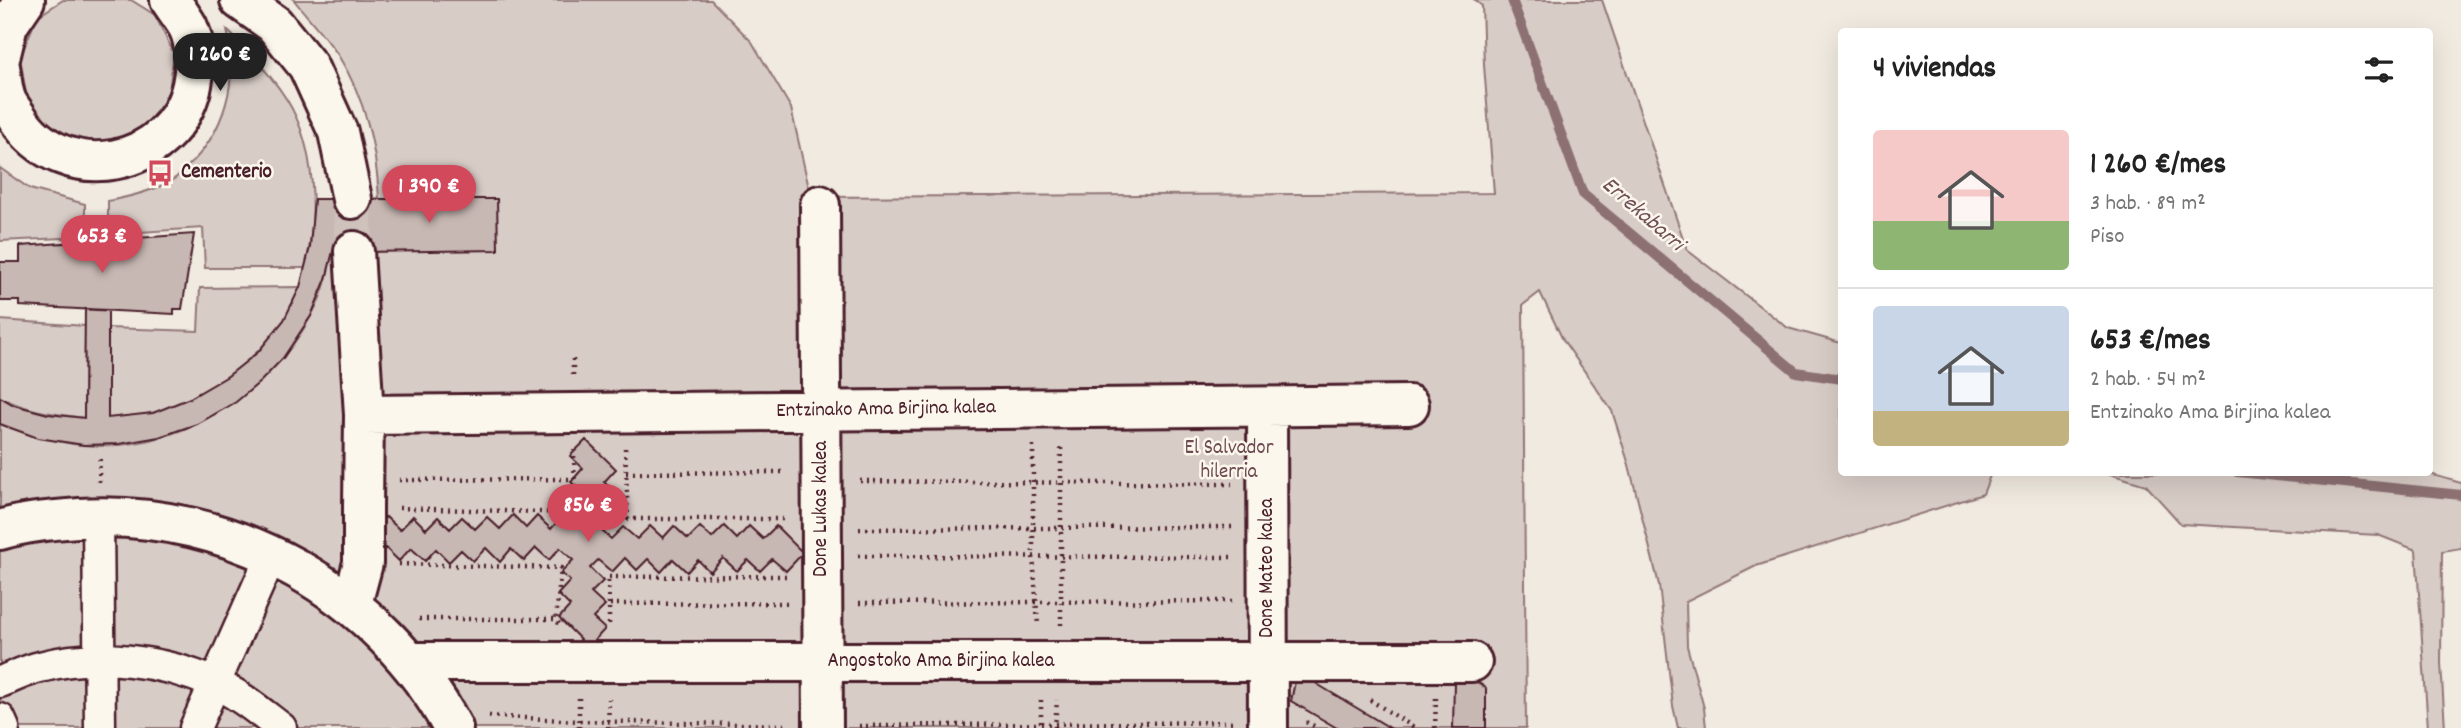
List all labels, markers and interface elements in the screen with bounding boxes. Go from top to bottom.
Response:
pin: 1 260 € [155,34,285,93]
text: 1 260 € [189,39,251,72]
text: 4 viviendas [1873,49,1996,92]
icon: filters [2360,51,2398,89]
text: 1 260 €/mes [2090,145,2226,188]
bus stop icon: Cementerio [145,158,175,188]
place label: Cementerio [181,158,272,188]
icon: home [1929,158,2013,242]
pin: 1 390 € [364,166,494,225]
water label: Errekabarri [1593,170,1693,263]
text: 1 390 € [398,171,460,204]
text: 3 hab. · 89 m² [2090,188,2206,221]
pin: 653 € [53,216,151,275]
text: 653 € [77,221,127,254]
text: Piso [2090,221,2125,254]
text: 653 €/mes [2090,321,2211,364]
icon: home [1929,334,2013,418]
text: 2 hab. · 54 m² [2090,364,2206,397]
street label: Entzinako Ama Birjina kalea [776,393,997,427]
text: Entzinako Ama Birjina kalea [2090,397,2330,430]
park label: El Salvador hilerria [1184,434,1274,488]
street label: Done Lukas kalea [807,440,837,577]
pin: 856 € [539,484,637,544]
text: 856 € [563,490,613,523]
street label: Done Mateo kalea [1253,497,1283,638]
street label: Angostoko Ama Birjina kalea [828,647,1056,677]

